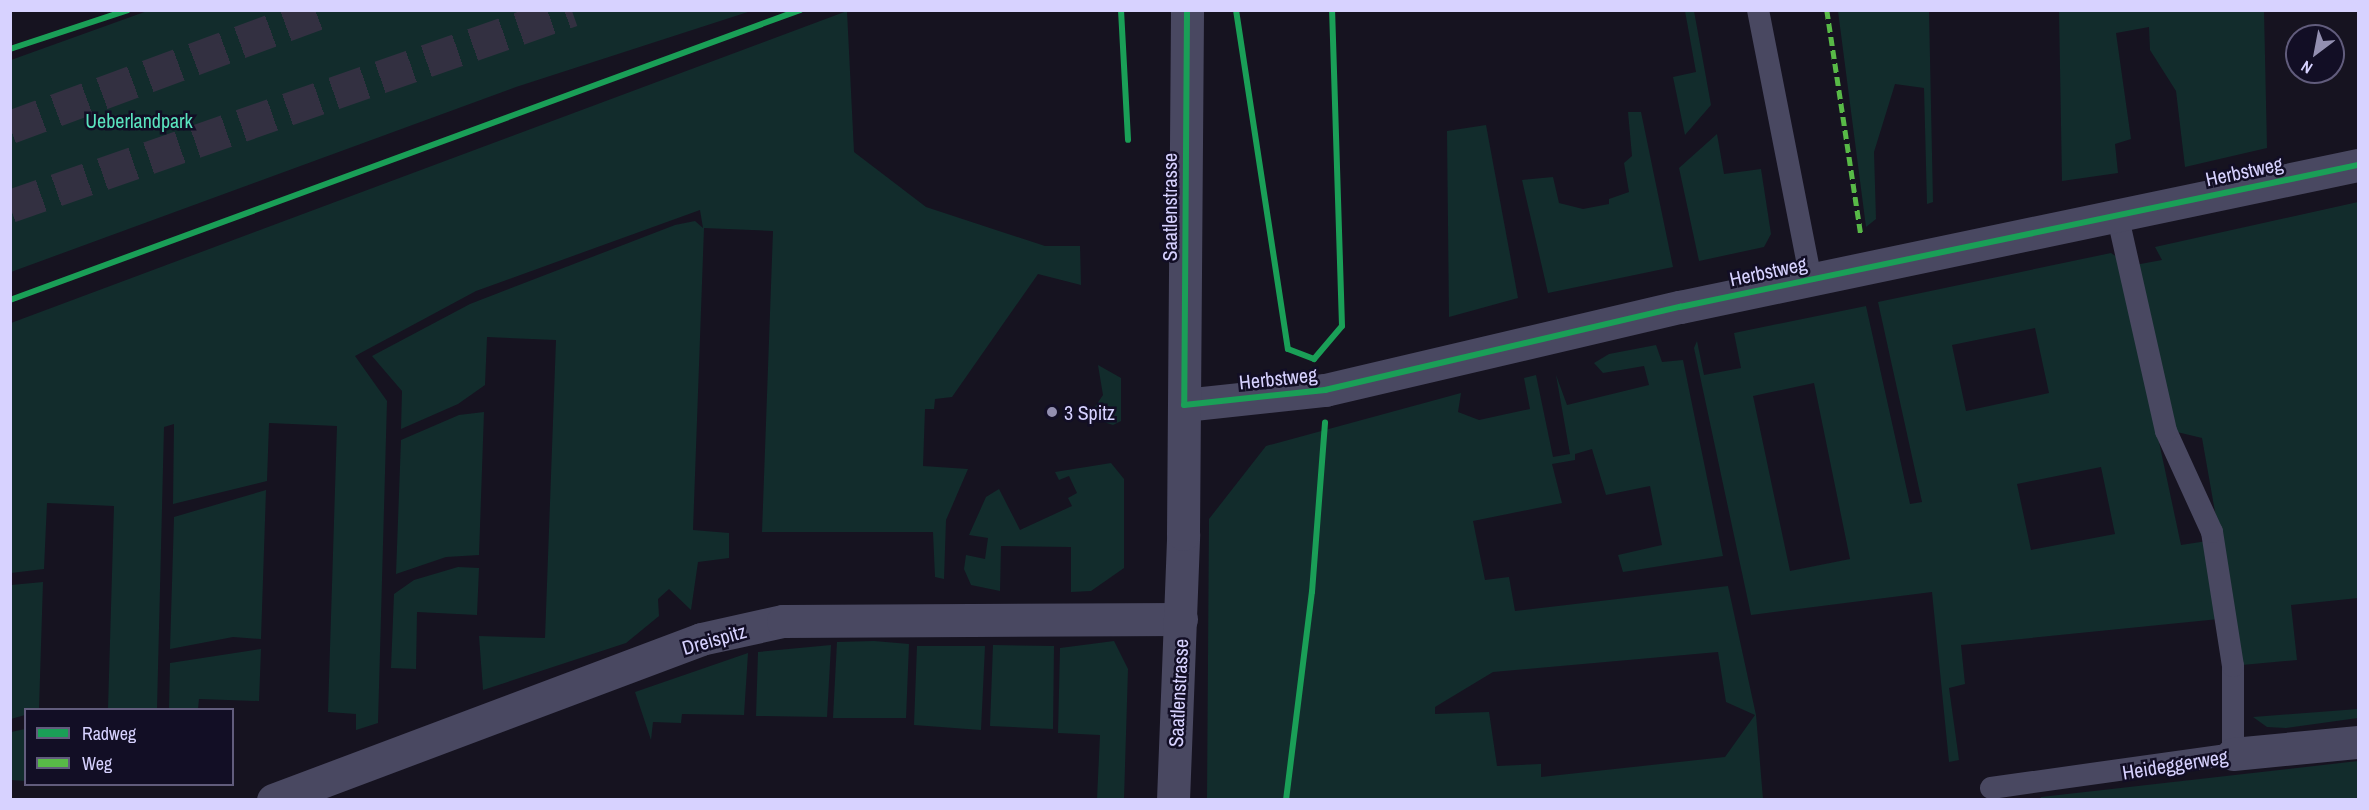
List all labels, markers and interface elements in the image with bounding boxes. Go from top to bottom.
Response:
north arrow [2285,24,2345,84]
text: N [2297,56,2316,79]
park label: Ueberlandpark [85,108,193,132]
street label: Herbstweg [2203,151,2285,191]
street label: Saatlenstrasse [1157,153,1181,261]
street label: Herbstweg [1727,251,1809,291]
street label: Herbstweg [1238,362,1318,394]
place label: 3 Spitz [1064,400,1115,424]
marker: 3 Spitz [1045,405,1059,419]
street label: Dreispitz [679,618,749,660]
street label: Saatlenstrasse [1163,638,1193,748]
legend [24,708,234,786]
text: Radweg [82,721,136,746]
street label: Heideggerweg [2120,744,2230,784]
text: Weg [82,751,112,776]

